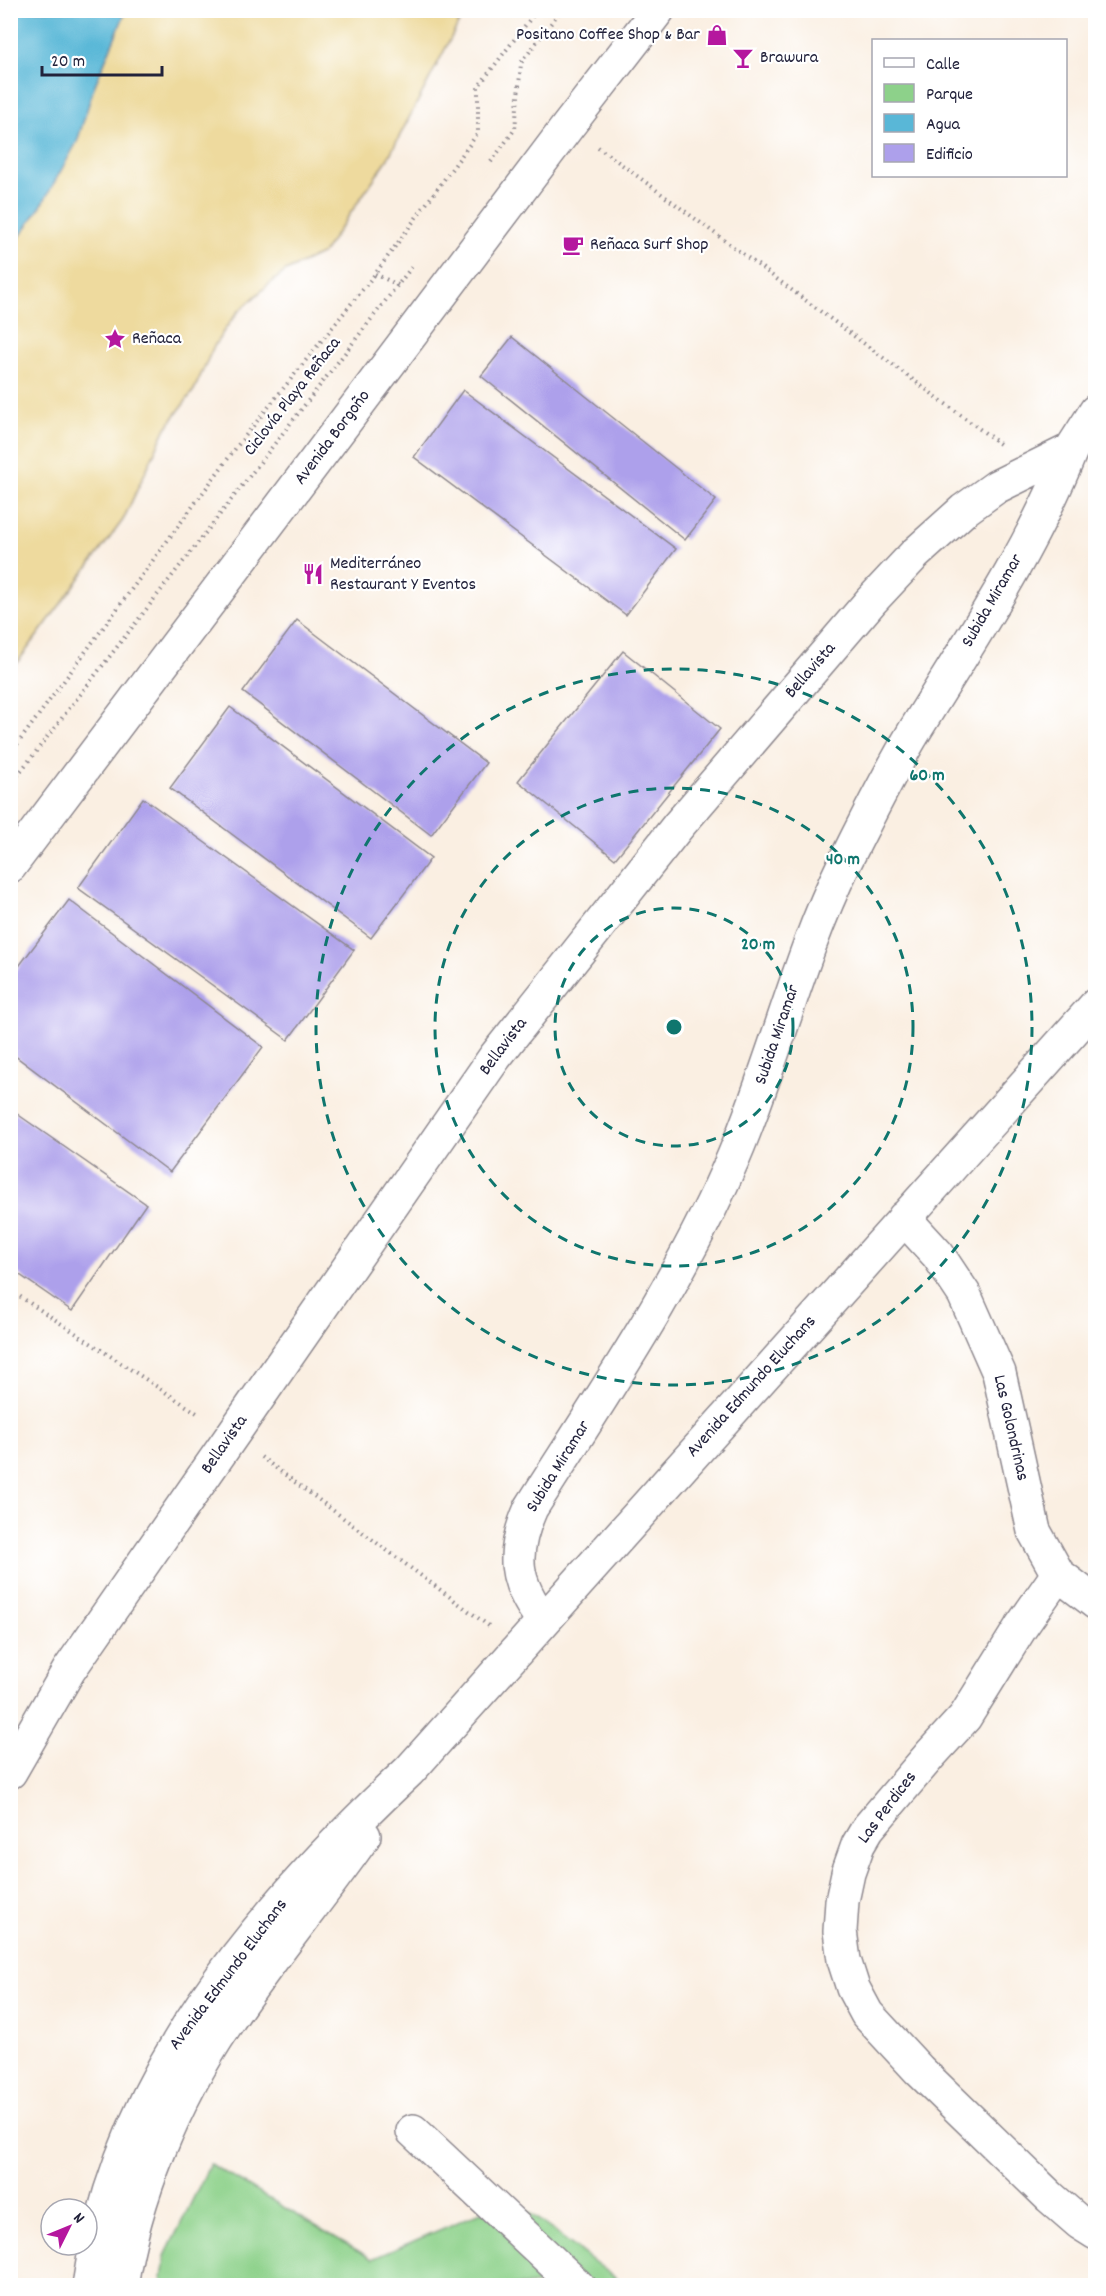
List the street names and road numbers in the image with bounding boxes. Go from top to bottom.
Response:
street label: Ciclovía Playa Reñaca [239,332,348,462]
street label: Avenida Borgoño [289,385,377,491]
street label: Subida Miramar [956,549,1030,652]
street label: Bellavista [780,637,843,704]
street label: Subida Miramar [749,981,807,1088]
street label: Bellavista [474,1012,534,1081]
street label: Avenida Edmundo Eluchans [681,1310,823,1464]
street label: Las Golondrinas [986,1373,1034,1483]
street label: Bellavista [196,1410,255,1480]
street label: Subida Miramar [521,1416,597,1518]
street label: Las Perdices [853,1767,923,1849]
street label: Avenida Edmundo Eluchans [164,1894,294,2056]

